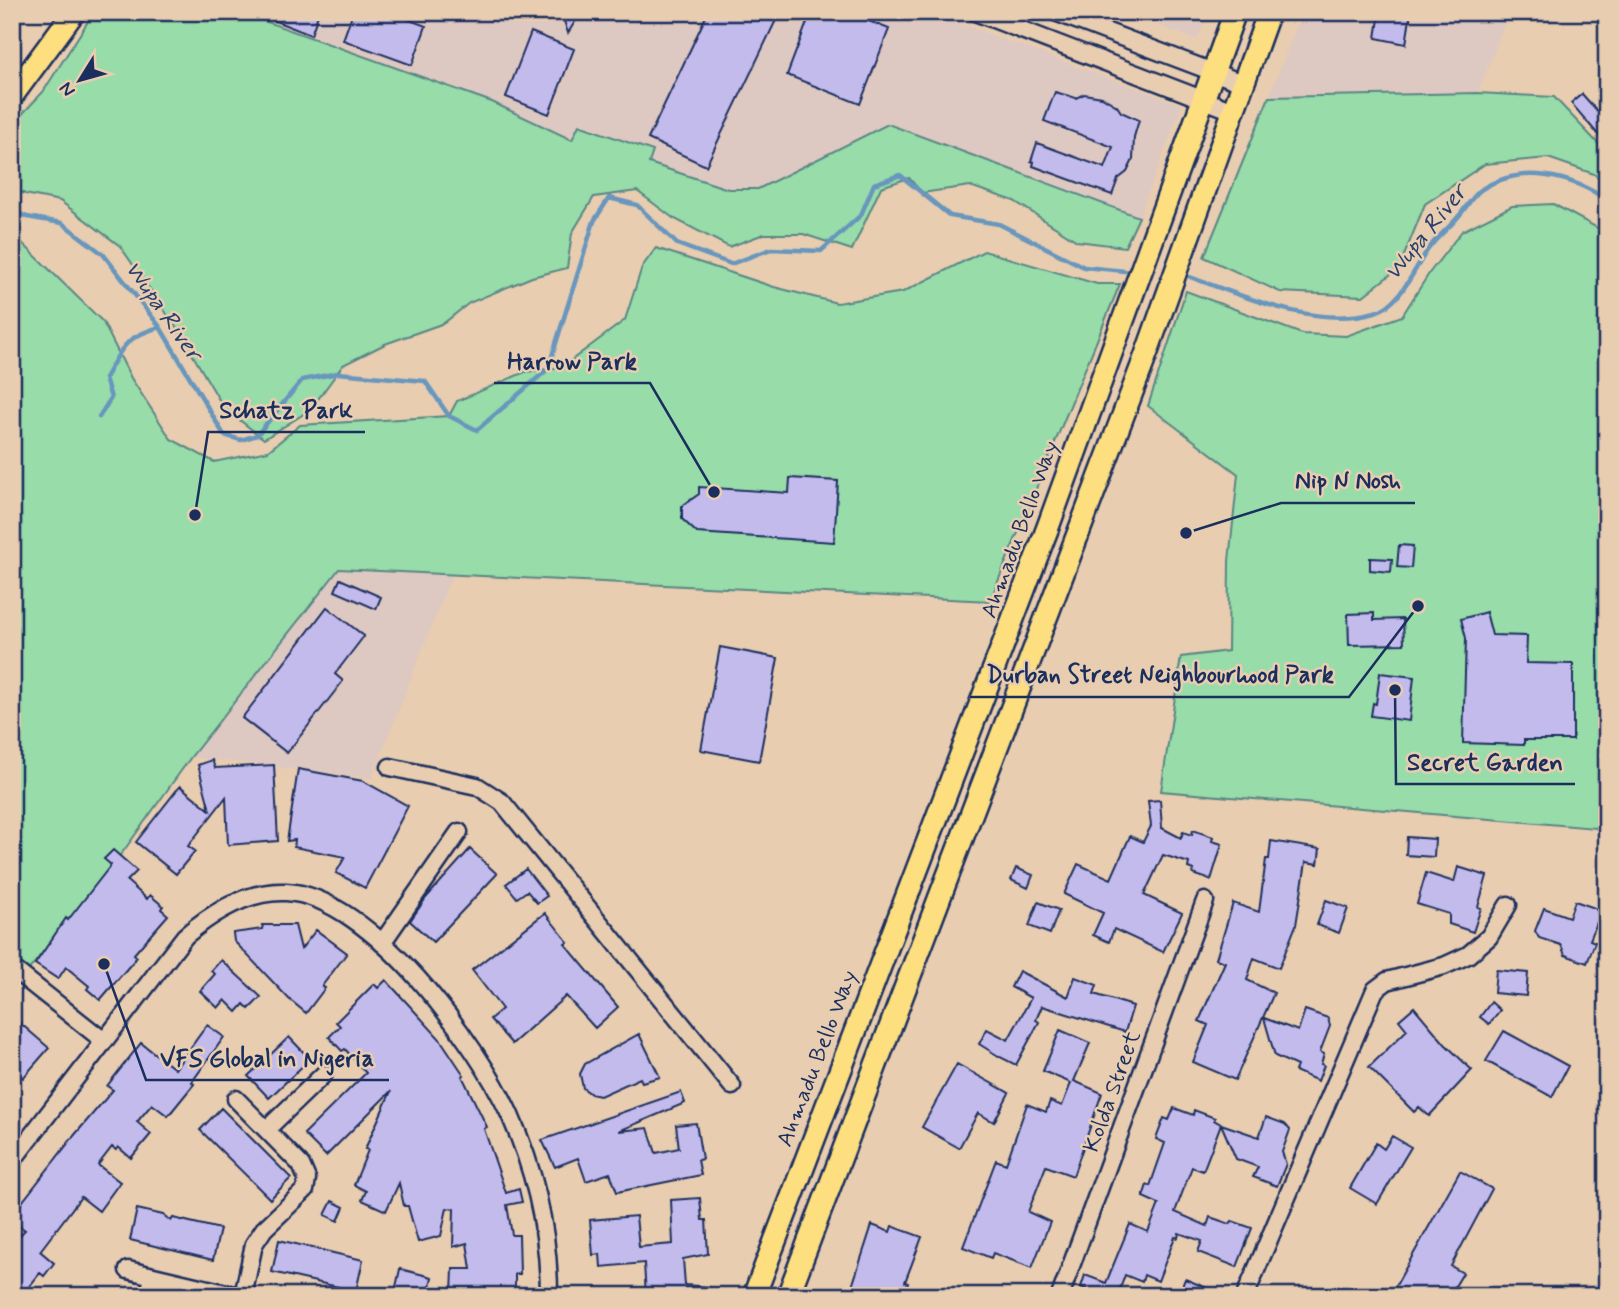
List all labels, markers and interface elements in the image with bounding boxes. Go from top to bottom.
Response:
north arrow [46,46,116,116]
text: N [54,77,81,102]
water label: Wupa River [1378,176,1476,287]
water label: Wupa River [117,255,210,369]
callout: Harrow Park [494,338,650,383]
text: Harrow Park [507,347,637,378]
callout: Schatz Park [208,387,365,432]
text: Schatz Park [219,396,353,427]
street label: Ahmadu Bello Way [975,437,1067,623]
callout: Nip N Nosh [1281,458,1415,503]
text: Nip N Nosh [1295,466,1401,497]
callout: Durban Street Neighbourhood Park [970,652,1349,697]
text: Durban Street Neighbourhood Park [986,660,1334,692]
callout: Secret Garden [1396,739,1575,784]
text: Secret Garden [1407,748,1563,779]
street label: Ahmadu Bello Way [770,966,865,1151]
street label: Kolda Street [1077,1026,1149,1156]
callout: VFS Global in Nigeria [146,1035,389,1080]
text: VFS Global in Nigeria [160,1044,374,1076]

